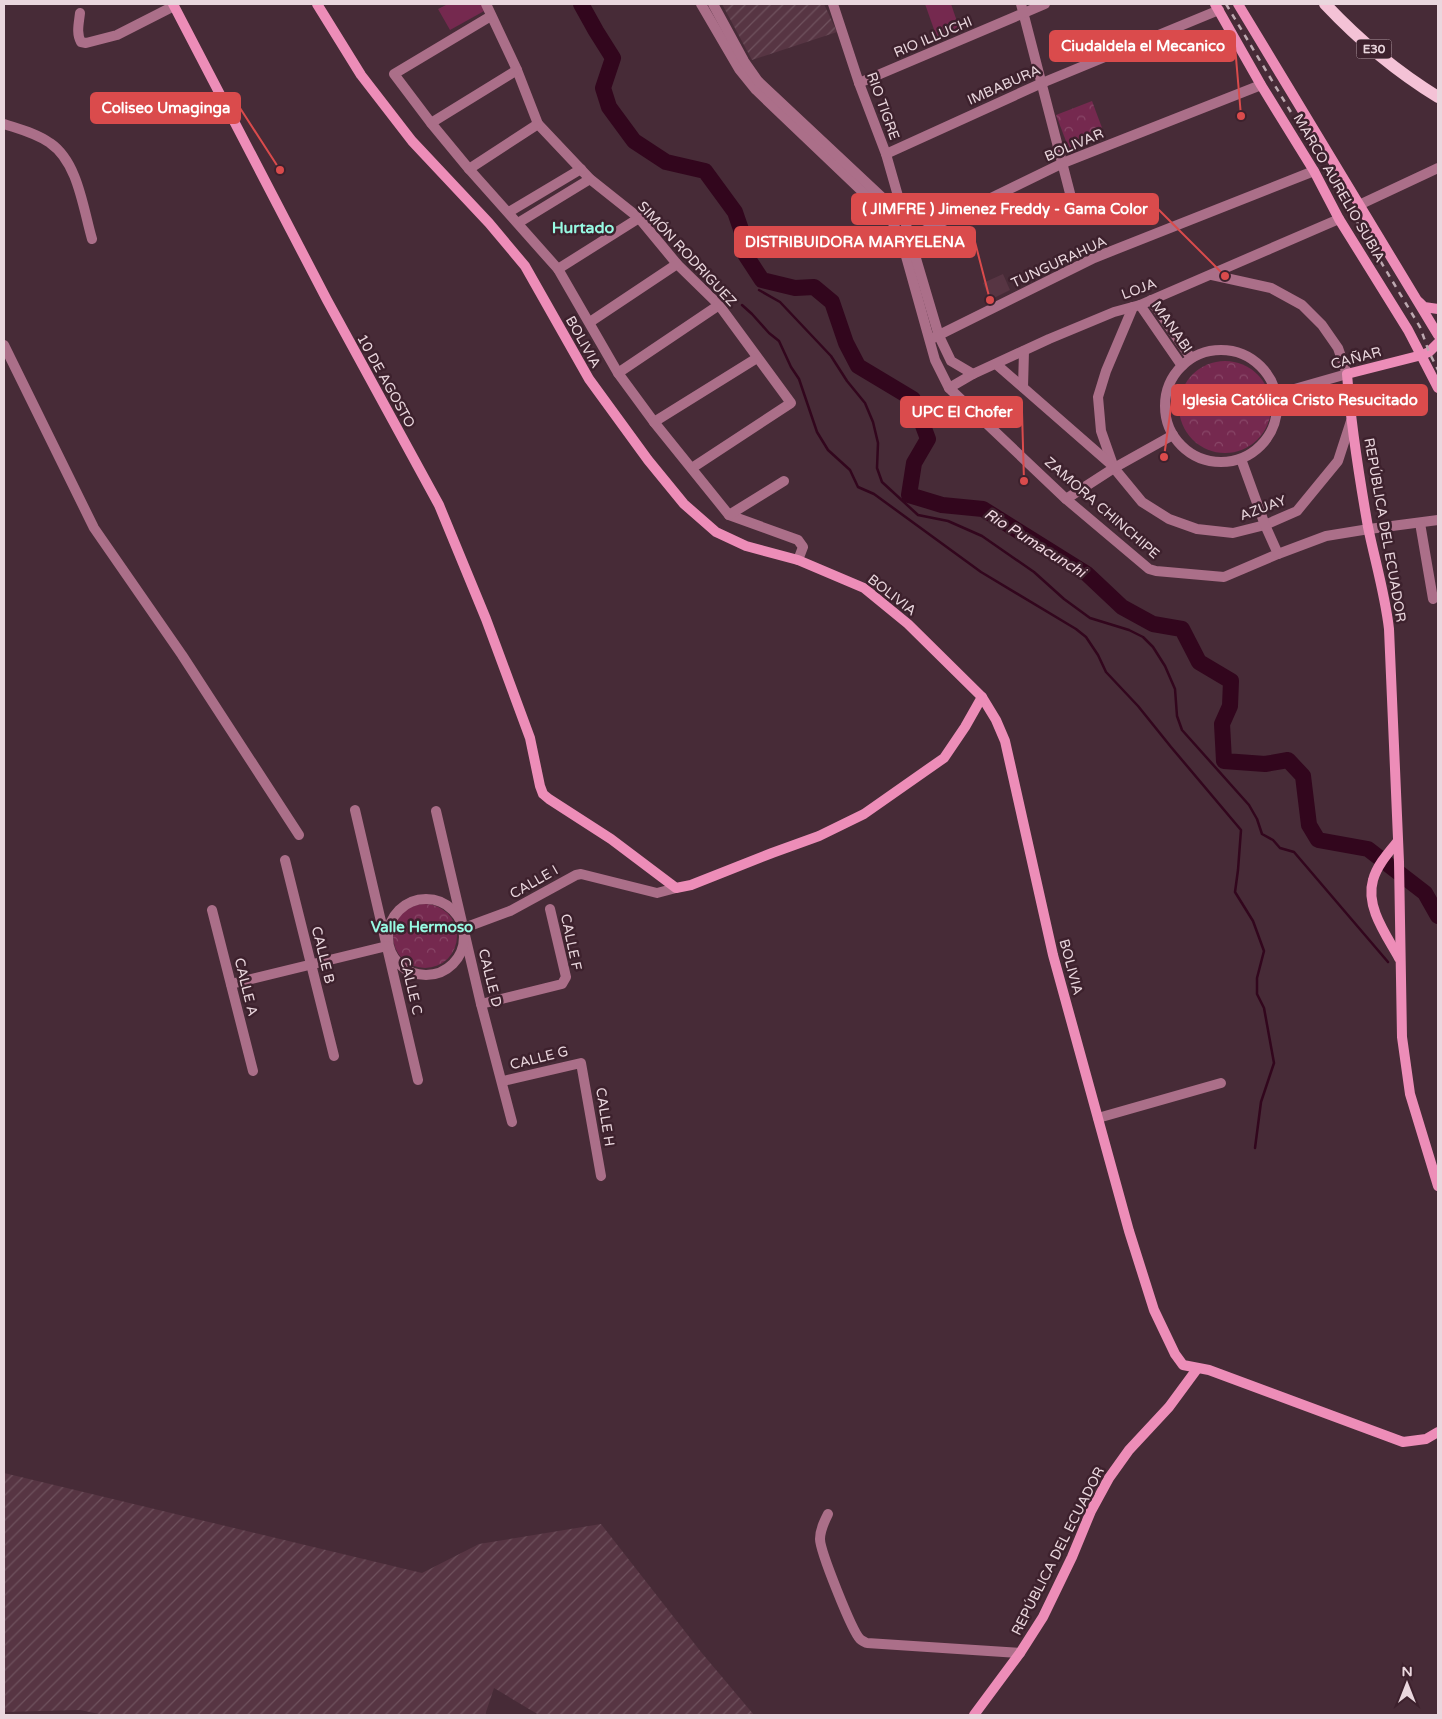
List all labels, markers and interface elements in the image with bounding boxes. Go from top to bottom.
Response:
street label: RIO ILLUCHI [891,13,975,61]
callout: Ciudaldela el Mecanico [1050,31,1235,61]
text: Ciudaldela el Mecanico [1061,37,1225,55]
road number: E30 [1356,40,1392,59]
street label: IMBABURA [965,61,1043,109]
street label: RIO TIGRE [863,70,903,142]
callout: Coliseo Umaginga [91,93,240,123]
text: Coliseo Umaginga [101,99,231,118]
street label: MARCO AURELIO SUBIA [1290,111,1388,265]
street label: BOLIVAR [1042,125,1106,165]
callout: ( JIMFRE ) Jimenez Freddy - Gama Color [852,194,1158,224]
street label: SIMÓN RODRIGUEZ [634,198,740,310]
text: ( JIMFRE ) Jimenez Freddy - Gama Color [862,200,1148,219]
district label: Hurtado [552,218,615,238]
callout: DISTRIBUIDORA MARYELENA [735,227,975,257]
street label: TUNGURAHUA [1009,232,1109,292]
text: DISTRIBUIDORA MARYELENA [745,233,965,251]
street label: LOJA [1119,275,1159,303]
street label: MANABI [1148,298,1196,356]
street label: BOLIVIA [562,313,604,371]
street label: 10 DE AGOSTO [353,331,419,431]
street label: CAÑAR [1329,343,1383,373]
callout: Iglesia Católica Cristo Resucitado [1172,385,1427,415]
text: Iglesia Católica Cristo Resucitado [1182,391,1418,410]
callout: UPC El Chofer [901,397,1022,427]
text: UPC El Chofer [911,403,1013,421]
street label: REPÚBLICA DEL ECUADOR [1360,437,1410,623]
street label: ZAMORA CHINCHIPE [1041,454,1163,563]
street label: AZUAY [1237,492,1289,524]
water label: Rio Pumacunchi [981,505,1091,583]
street label: BOLIVIA [864,571,920,619]
street label: CALLE I [507,861,561,903]
street label: CALLE F [557,912,585,972]
district label: Valle Hermoso [371,918,473,936]
street label: CALLE B [308,925,338,985]
street label: BOLIVIA [1055,937,1087,997]
street label: CALLE D [475,947,505,1009]
street label: CALLE A [231,956,261,1018]
street label: CALLE C [396,956,426,1017]
street label: CALLE G [508,1043,570,1073]
street label: CALLE H [592,1086,618,1148]
street label: REPÚBLICA DEL ECUADOR [1008,1464,1108,1638]
north arrow [1382,1659,1432,1709]
text: N [1401,1663,1413,1680]

